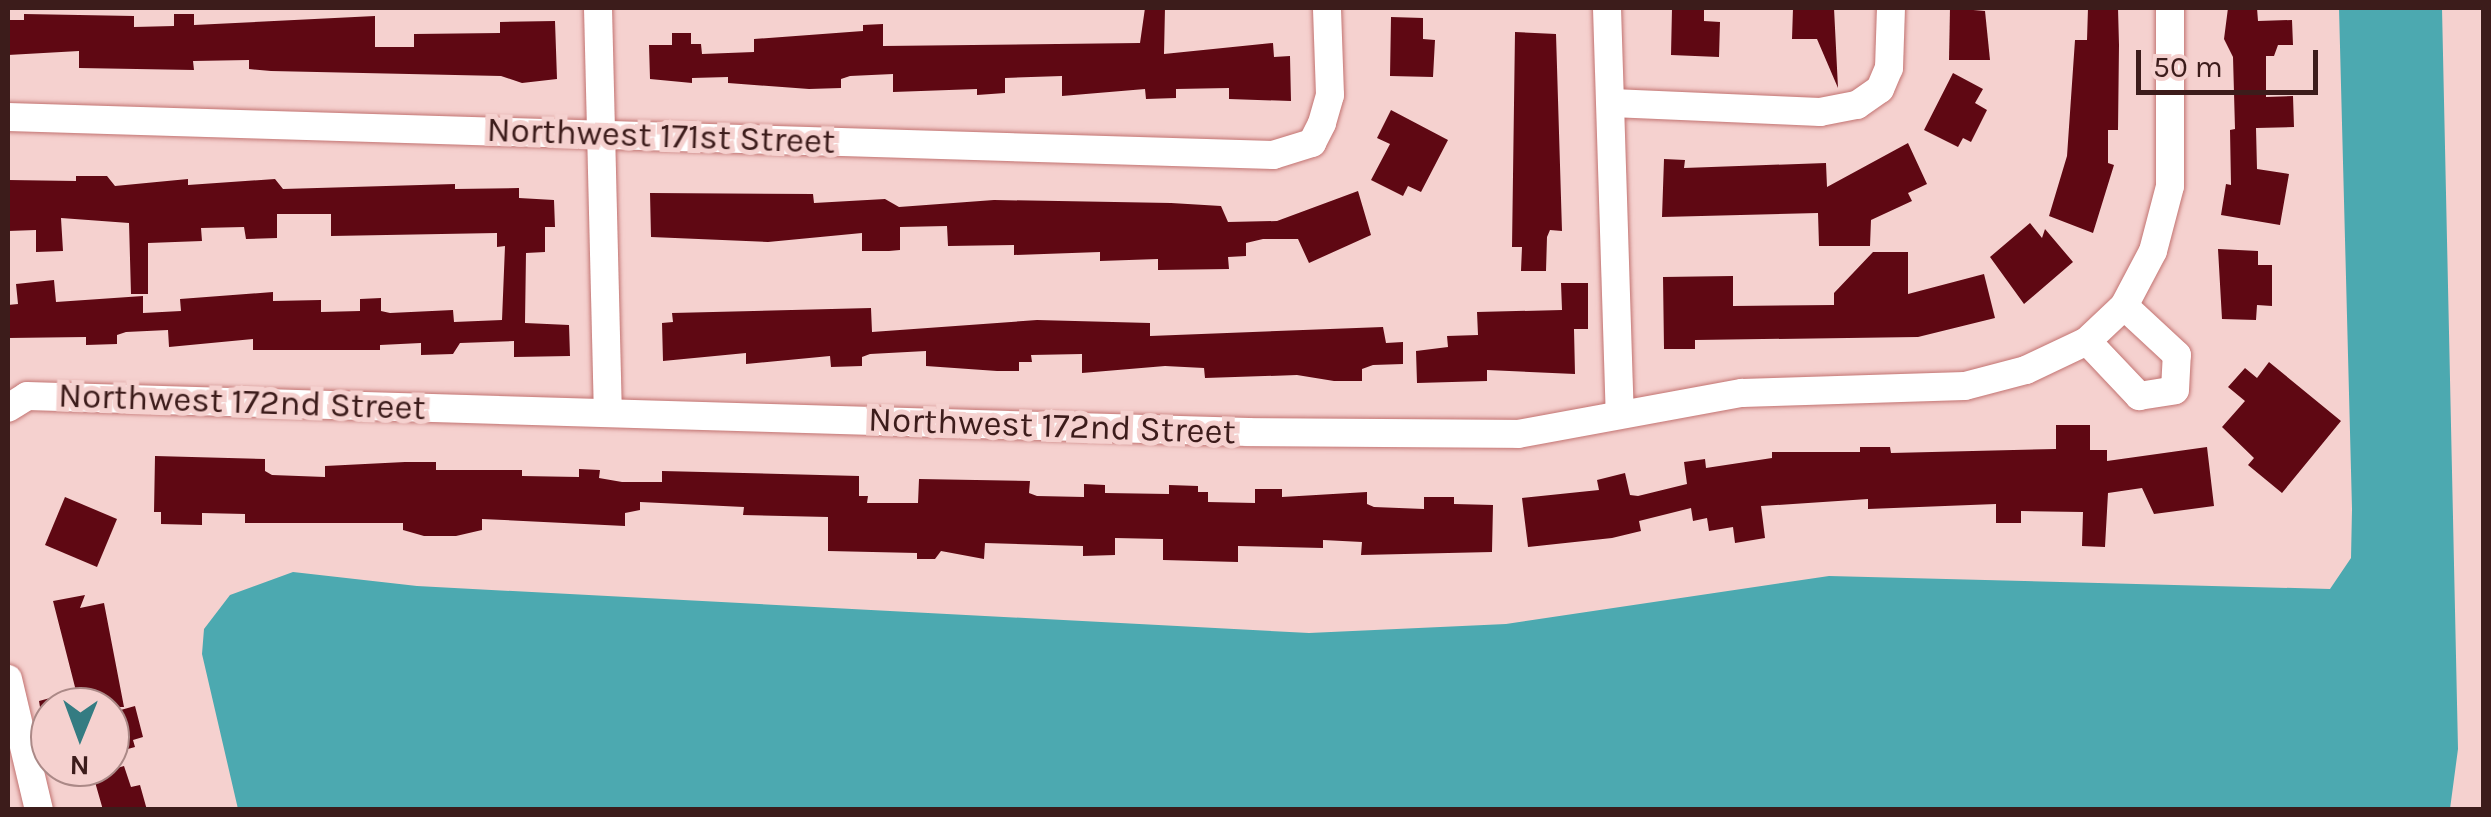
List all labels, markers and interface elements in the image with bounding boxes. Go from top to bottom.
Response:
scale bar [2141,30,2324,92]
text: 50 m [2153,49,2223,85]
street label: Northwest 171st Street [486,109,836,163]
street label: Northwest 172nd Street [58,375,426,429]
street label: Northwest 172nd Street [868,399,1236,453]
north arrow [30,687,130,787]
text: N [69,749,90,782]

